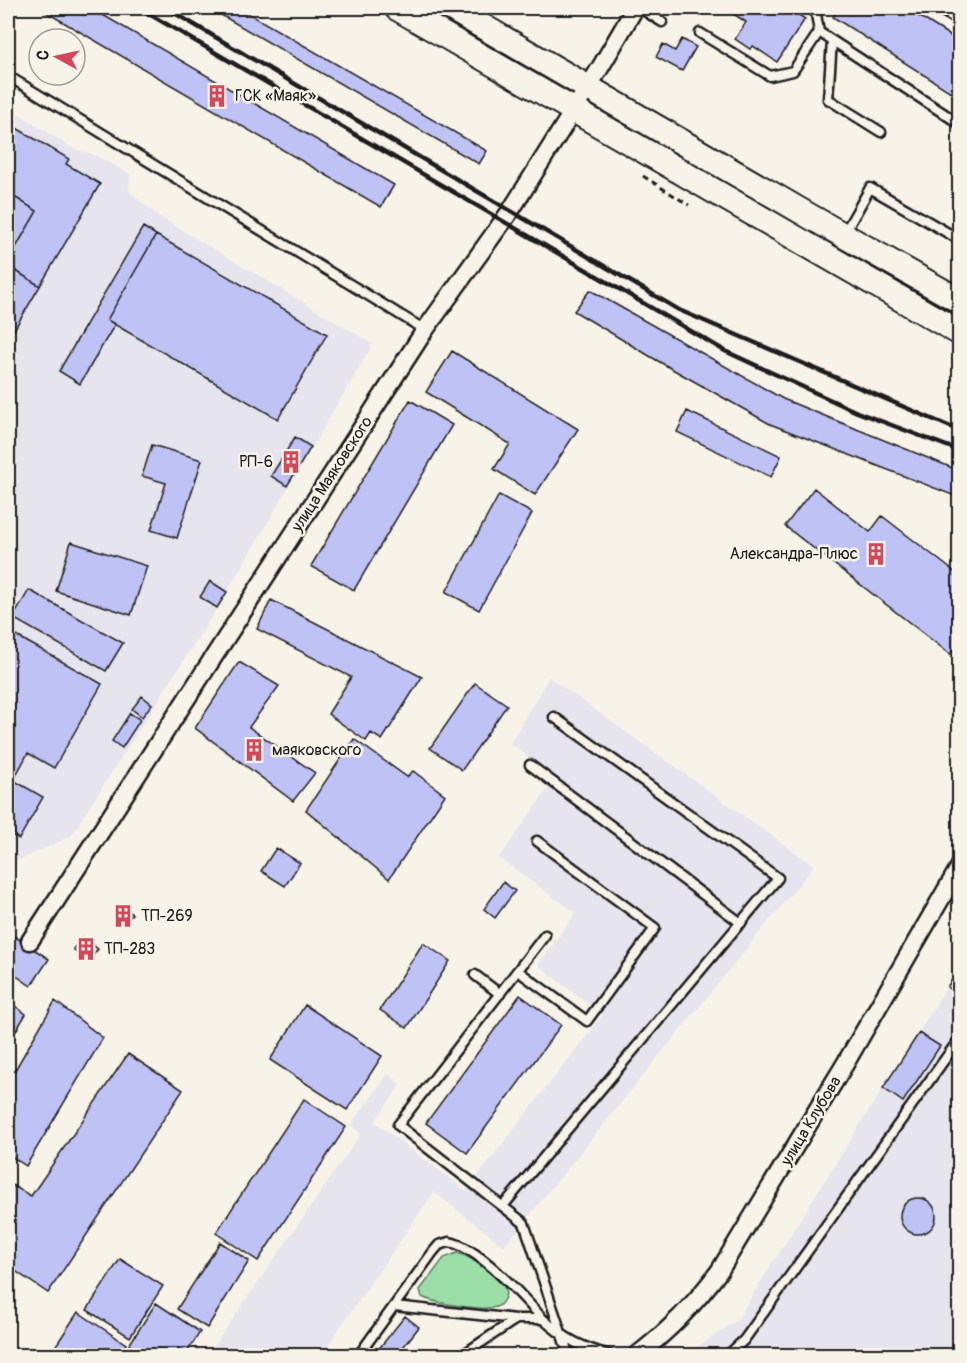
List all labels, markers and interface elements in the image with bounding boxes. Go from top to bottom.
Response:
north arrow [27,27,87,87]
text: С [33,49,54,61]
building icon: ГСК «Маяк» [204,83,230,109]
place label: ГСК «Маяк» [235,86,316,106]
street label: улица Маяковского [287,412,377,536]
building icon: РП-6 [278,449,304,475]
place label: РП-6 [239,452,273,472]
building icon: Александра-Плюс [863,541,889,567]
place label: Александра-Плюс [729,544,858,564]
building icon: маяковского [241,737,267,763]
place label: маяковского [272,740,362,760]
building icon: ТП-269 [110,903,136,929]
place label: ТП-269 [141,906,193,926]
building icon: ТП-283 [73,936,99,962]
place label: ТП-283 [104,939,155,959]
street label: улица Клубова [776,1073,846,1170]

